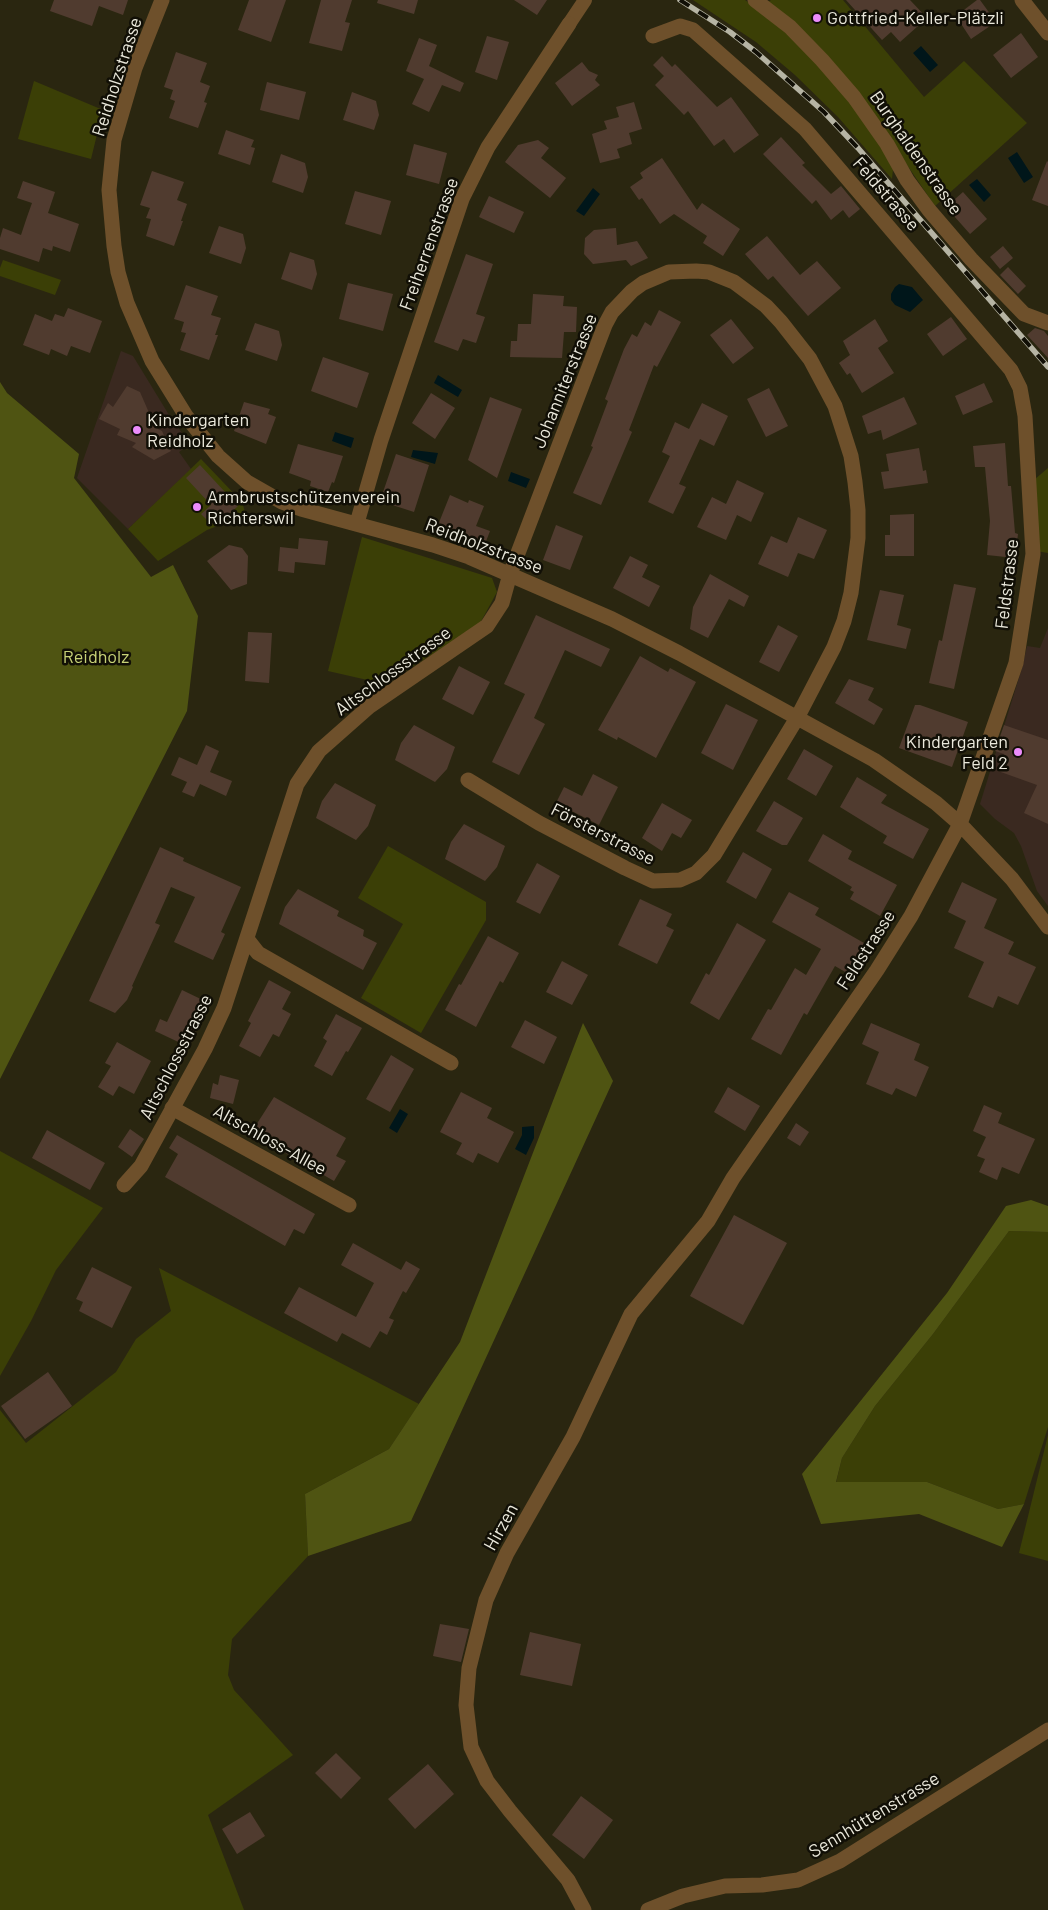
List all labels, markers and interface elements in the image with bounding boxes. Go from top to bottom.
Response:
place label: Gottfried-Keller-Plätzli [827,7,1004,29]
marker: Gottfried-Keller-Plätzli [811,12,823,24]
street label: Reidholzstrasse [88,15,146,139]
street label: Burghaldenstrasse [865,87,967,219]
street label: Feldstrasse [848,153,924,235]
street label: Freiherrenstrasse [395,175,463,313]
street label: Johanniterstrasse [528,311,602,451]
place label: Kindergarten Reidholz [147,409,249,452]
marker: Kindergarten Reidholz [131,424,143,436]
place label: Armbrustschützenverein Richterswil [207,486,400,528]
marker: Armbrustschützenverein Richterswil [191,501,203,513]
street label: Reidholzstrasse [422,514,546,578]
street label: Feldstrasse [991,538,1023,630]
street label: Altschlossstrasse [331,622,455,720]
park label: Reidholz [63,646,129,668]
place label: Kindergarten Feld 2 [906,731,1008,774]
marker: Kindergarten Feld 2 [1012,746,1024,758]
street label: Försterstrasse [547,798,659,870]
street label: Feldstrasse [832,906,900,994]
street label: Altschlossstrasse [135,991,217,1123]
street label: Altschloss-Allee [210,1100,330,1180]
street label: Hirzen [479,1500,523,1554]
street label: Sennhüttenstrasse [805,1767,943,1863]

